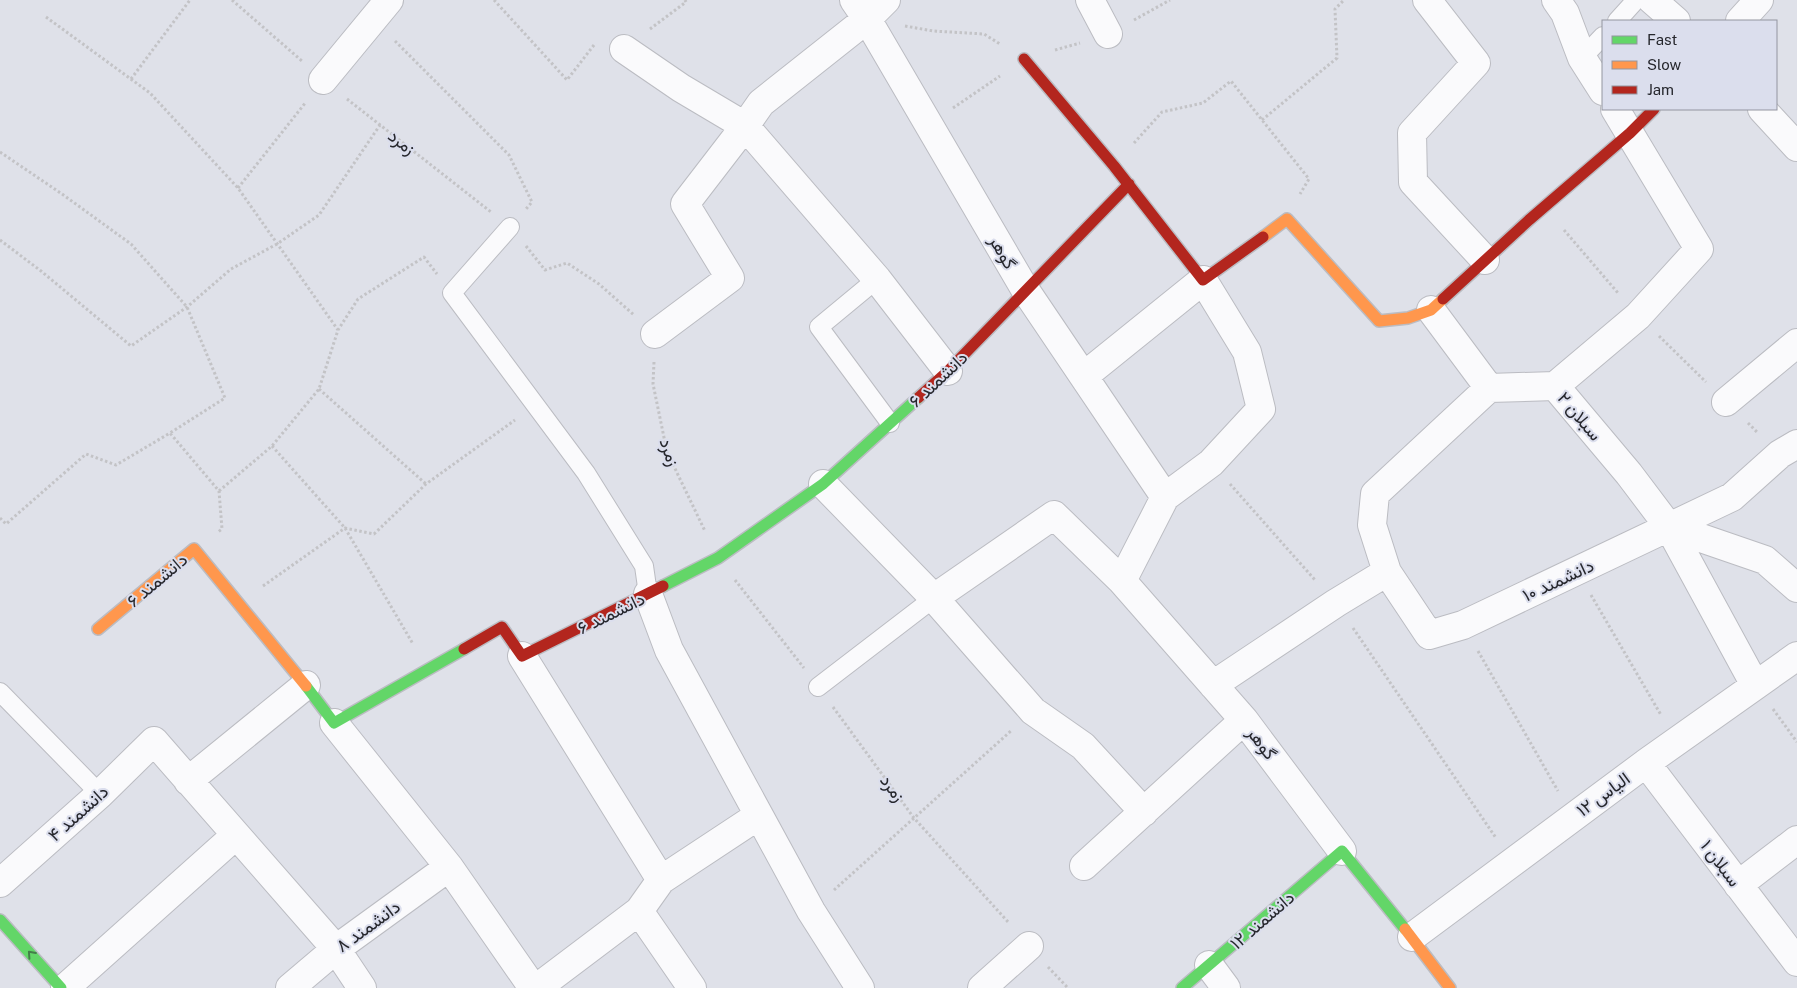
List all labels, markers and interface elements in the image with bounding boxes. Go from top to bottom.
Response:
legend [1602,20,1777,110]
text: Fast [1647,31,1677,48]
text: Slow [1647,56,1682,73]
text: Jam [1647,81,1674,98]
street label: زمرد [384,125,420,160]
street label: گوهر [984,231,1021,273]
street label: دانشمند ۶ [904,347,972,411]
street label: سبلان ۲ [1554,387,1606,445]
street label: زمرد [654,435,685,469]
street label: دانشمند ۶ [123,549,191,611]
street label: دانشمند ۱۰ [1519,554,1597,606]
street label: دانشمند ۶ [574,588,648,638]
street label: گوهر [1242,722,1281,764]
street label: الیاس ۱۲ [1572,768,1634,821]
street label: زمرد [875,770,910,806]
street label: دانشمند ۴ [44,781,112,845]
street label: سبلان ۱ [1697,835,1745,891]
street label: دانشمند ۱۲ [1226,886,1298,954]
street label: دانشمند ۸ [332,896,404,956]
one-way arrow [27,950,36,959]

